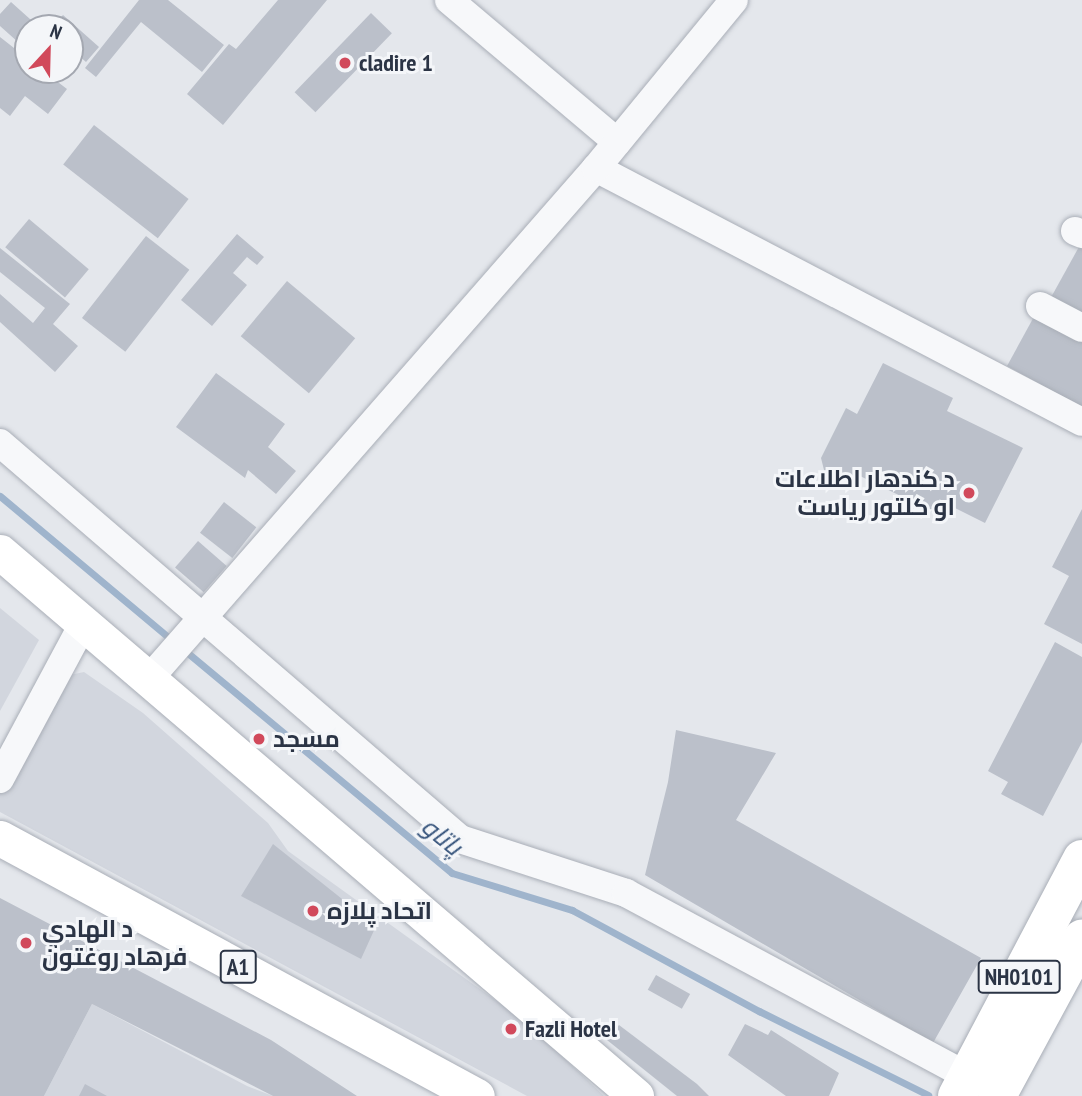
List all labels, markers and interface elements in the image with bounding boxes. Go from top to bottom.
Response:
north arrow [14,14,84,84]
text: N [47,18,65,44]
place label: cladire 1 [359,49,433,77]
marker: cladire 1 [337,55,353,71]
place label: د کندهار اطلاعات او کلتور رياست [775,465,955,521]
marker: د کندهار اطلاعات او کلتور رياست [961,485,977,501]
place label: مسجد [273,725,340,753]
marker: مسجد [251,731,267,747]
water label: پاتاو [415,810,469,862]
place label: اتحاد پلازه [327,897,432,925]
marker: اتحاد پلازه [305,903,321,919]
place label: د الهادي فرهاد روغتون [42,915,187,971]
marker: د الهادي فرهاد روغتون [16,933,36,953]
road number: A1 [219,948,257,986]
road number: NH0101 [977,958,1061,996]
place label: Fazli Hotel [525,1015,617,1043]
marker: Fazli Hotel [503,1021,519,1037]

